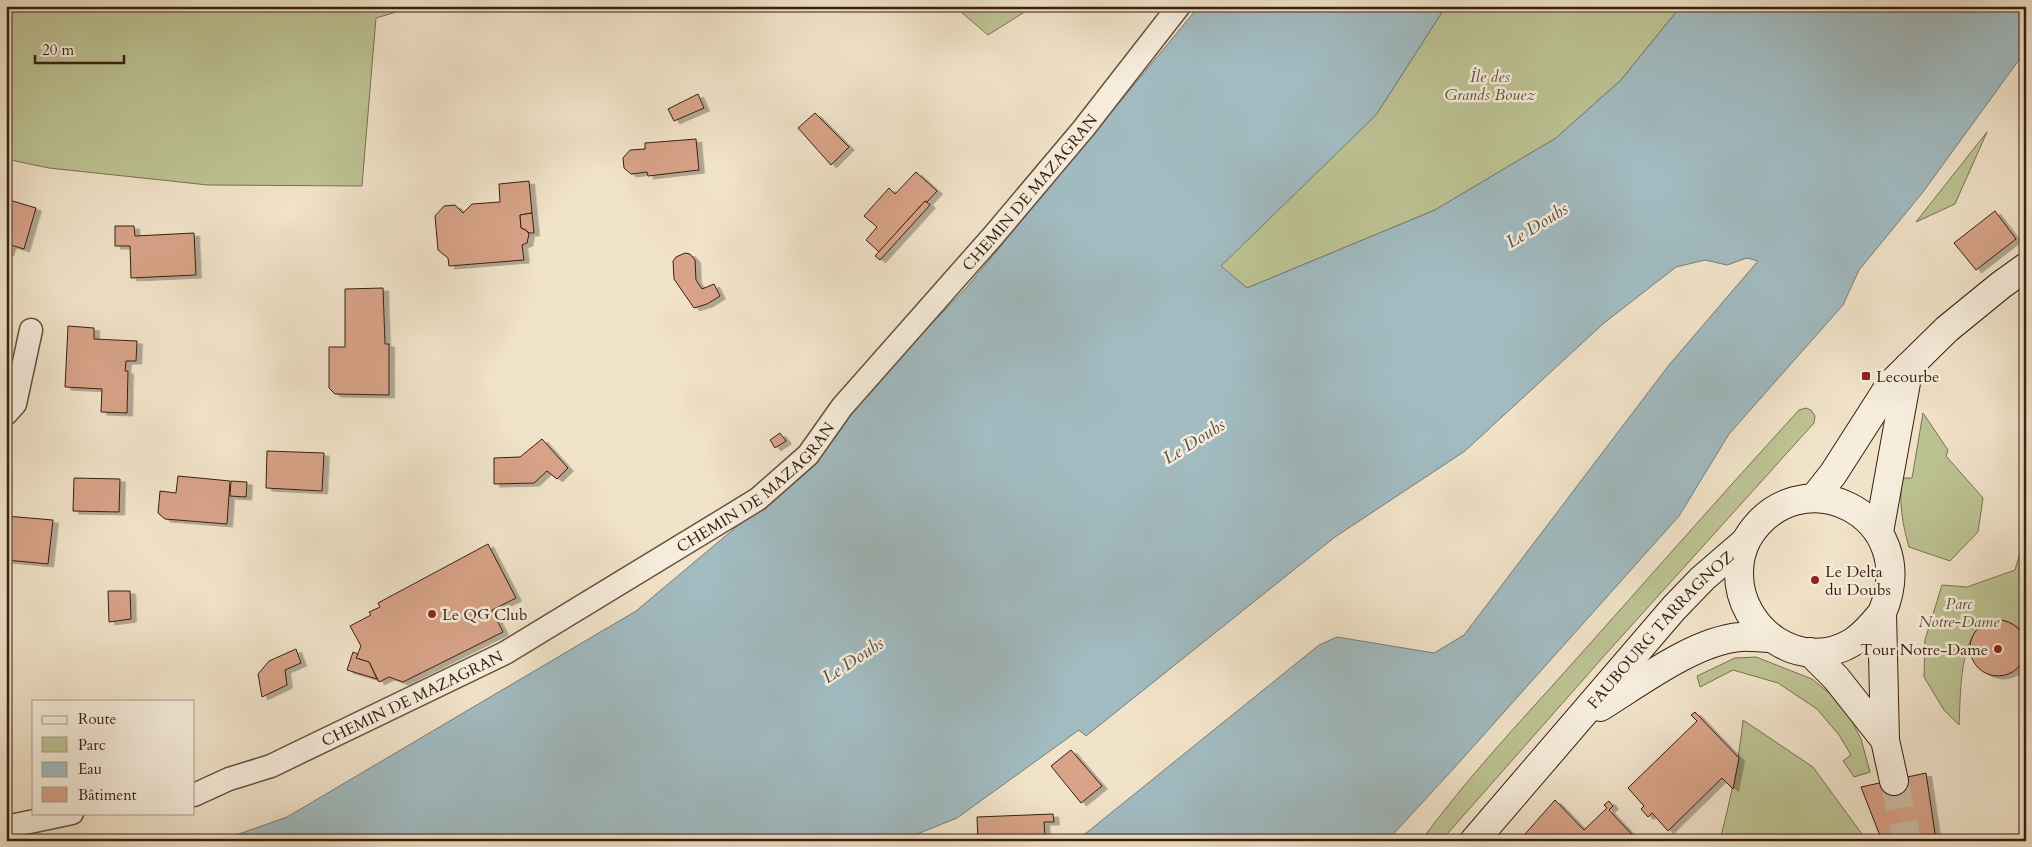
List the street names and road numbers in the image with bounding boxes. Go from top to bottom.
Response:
street label: CHEMIN DE MAZAGRAN [957,109,1103,276]
street label: CHEMIN DE MAZAGRAN [672,418,840,558]
street label: FAUBOURG TARRAGNOZ [1582,546,1739,714]
street label: CHEMIN DE MAZAGRAN [318,645,507,752]

